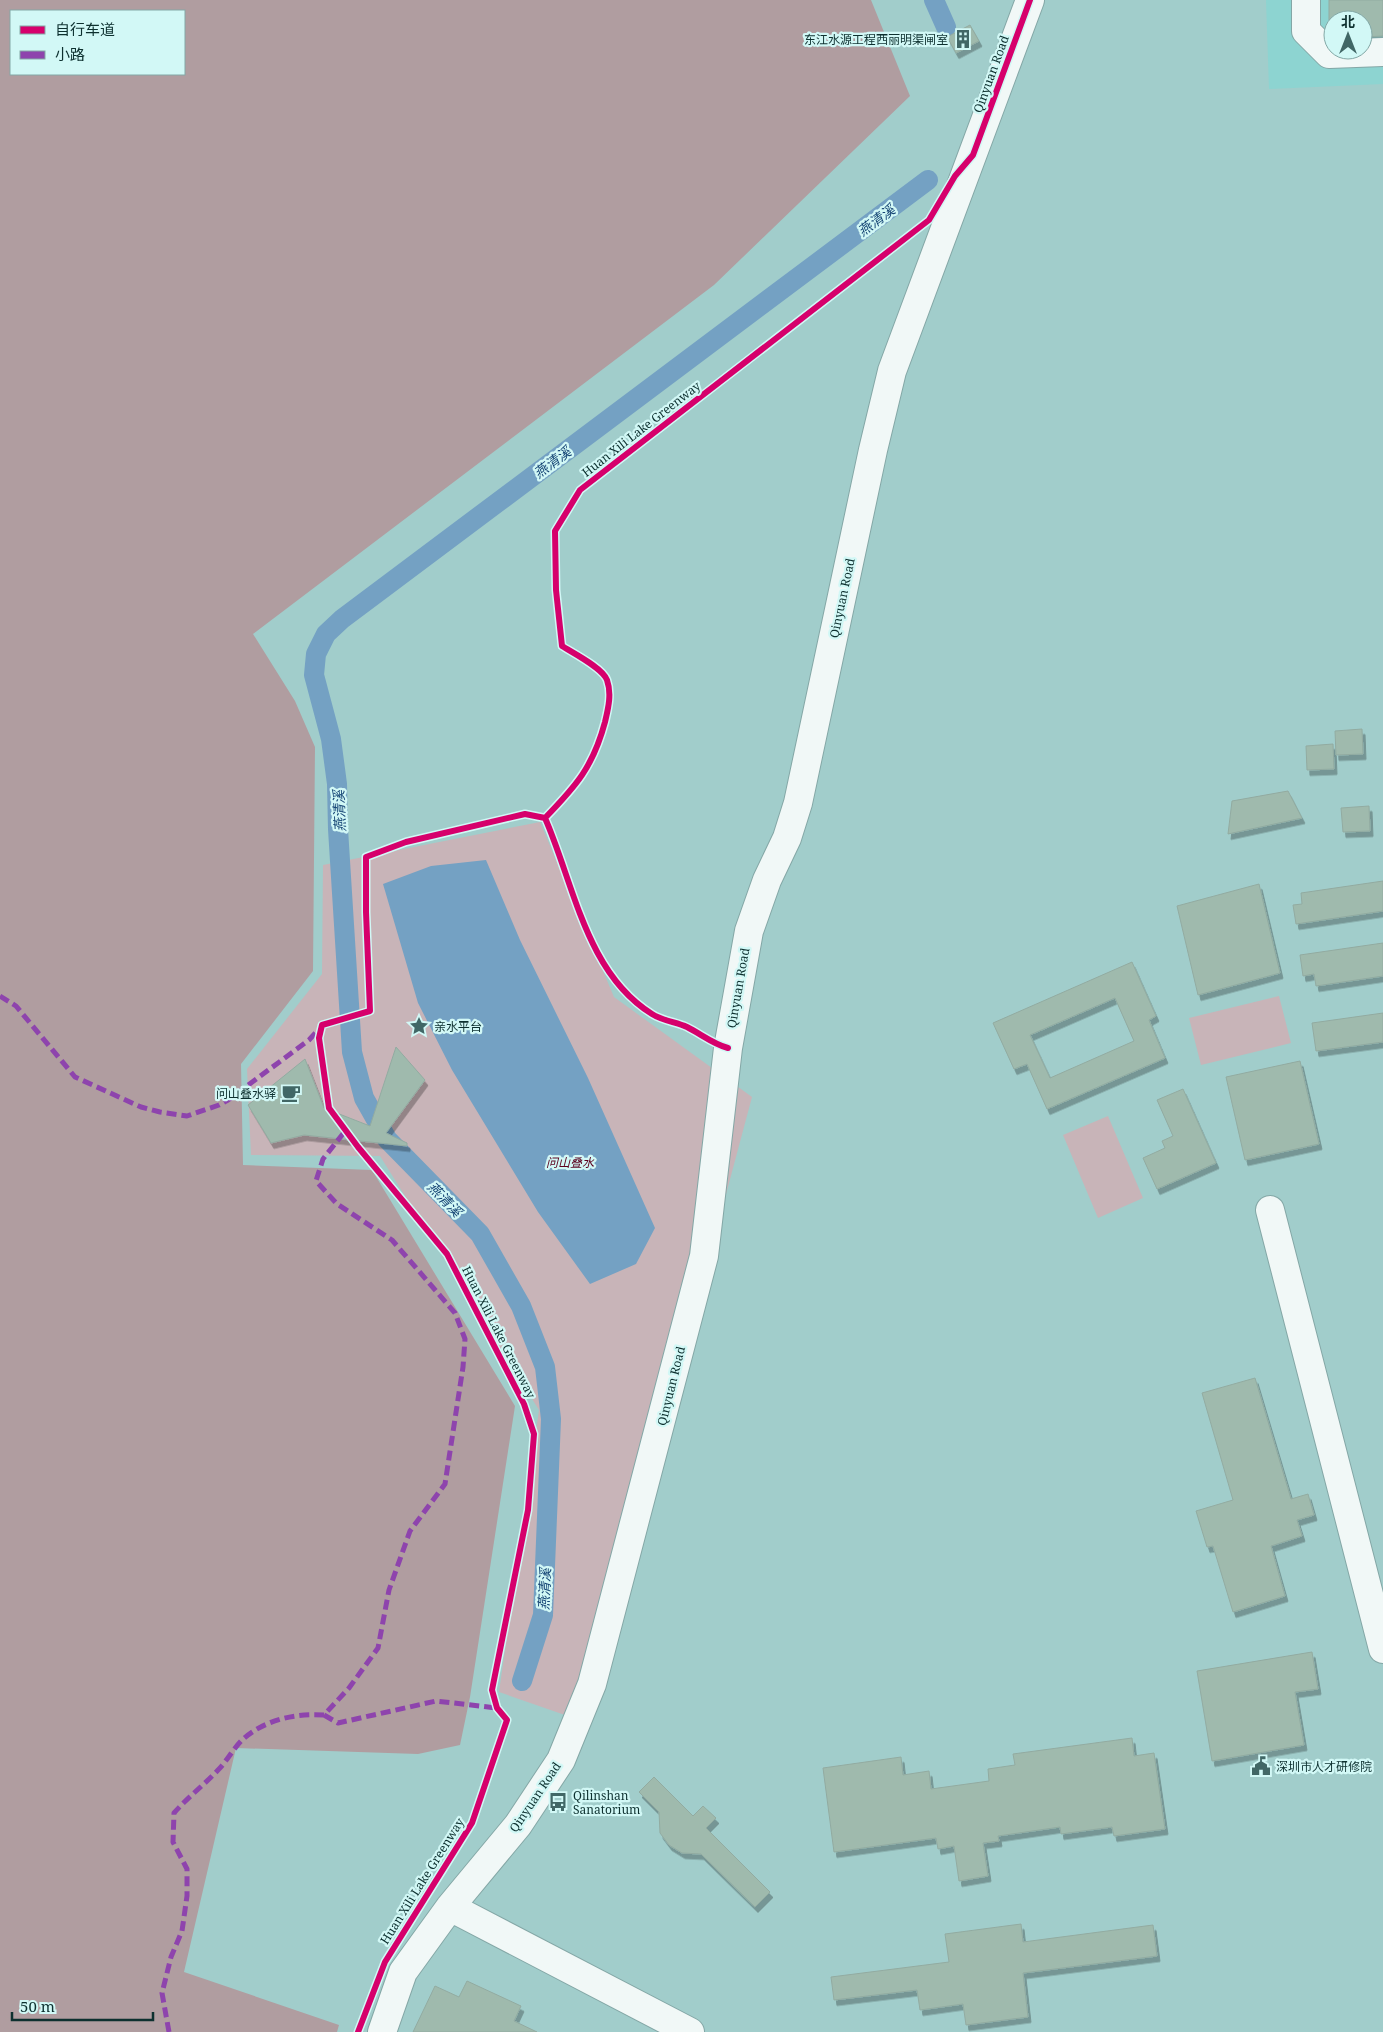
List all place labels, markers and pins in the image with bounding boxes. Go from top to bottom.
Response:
building icon: 东江水源工程西丽明渠闸室 [952,28,974,50]
place label: 东江水源工程西丽明渠闸室 [804,31,948,48]
place icon: 亲水平台 [408,1015,430,1037]
place label: 亲水平台 [434,1018,482,1035]
cafe icon: 问山叠水驿 [280,1082,302,1104]
place label: 问山叠水驿 [216,1085,276,1102]
public building icon: 深圳市人才研修院 [1250,1755,1272,1777]
place label: 深圳市人才研修院 [1276,1758,1372,1775]
place label: Qilinshan Sanatorium [573,1787,640,1818]
bus stop icon: Qilinshan Sanatorium [547,1791,569,1813]

